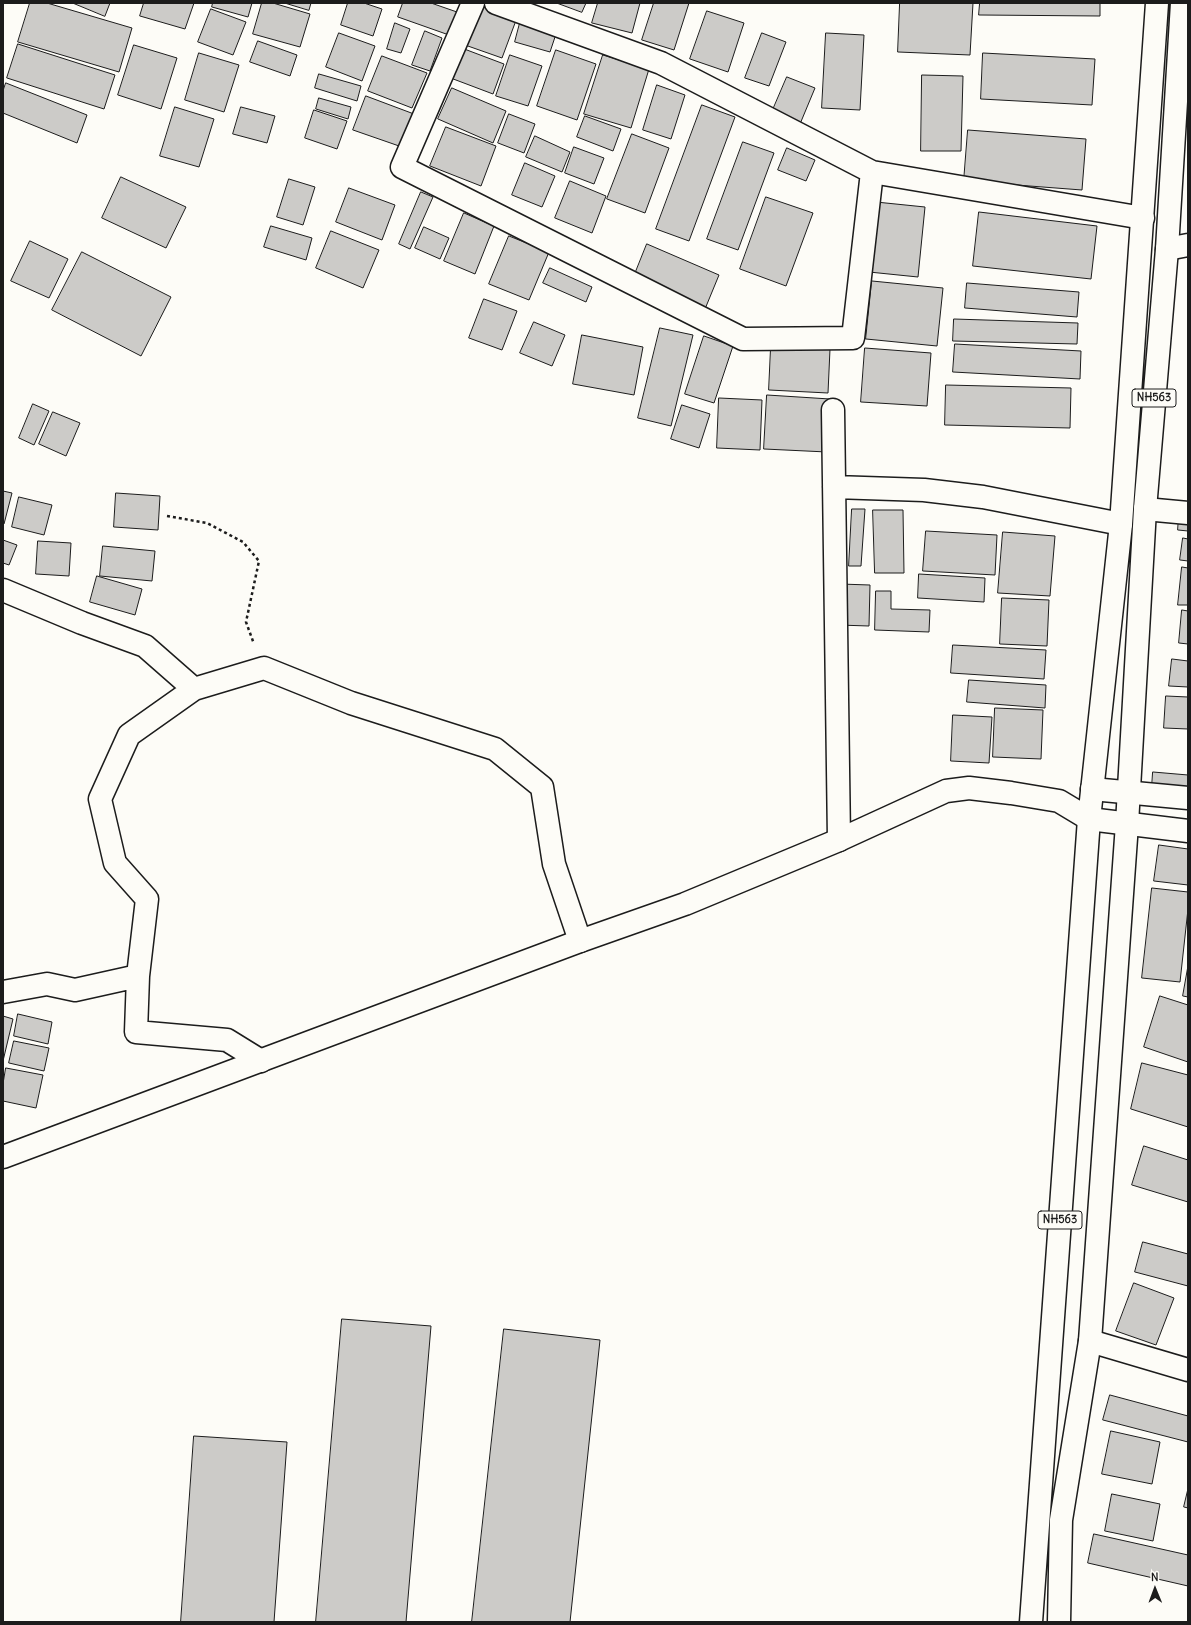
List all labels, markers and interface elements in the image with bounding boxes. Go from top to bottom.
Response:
road number: NH563 [1132,389,1176,407]
road number: NH563 [1038,1211,1082,1229]
north arrow [1135,1569,1175,1609]
text: N [1151,1570,1159,1584]

